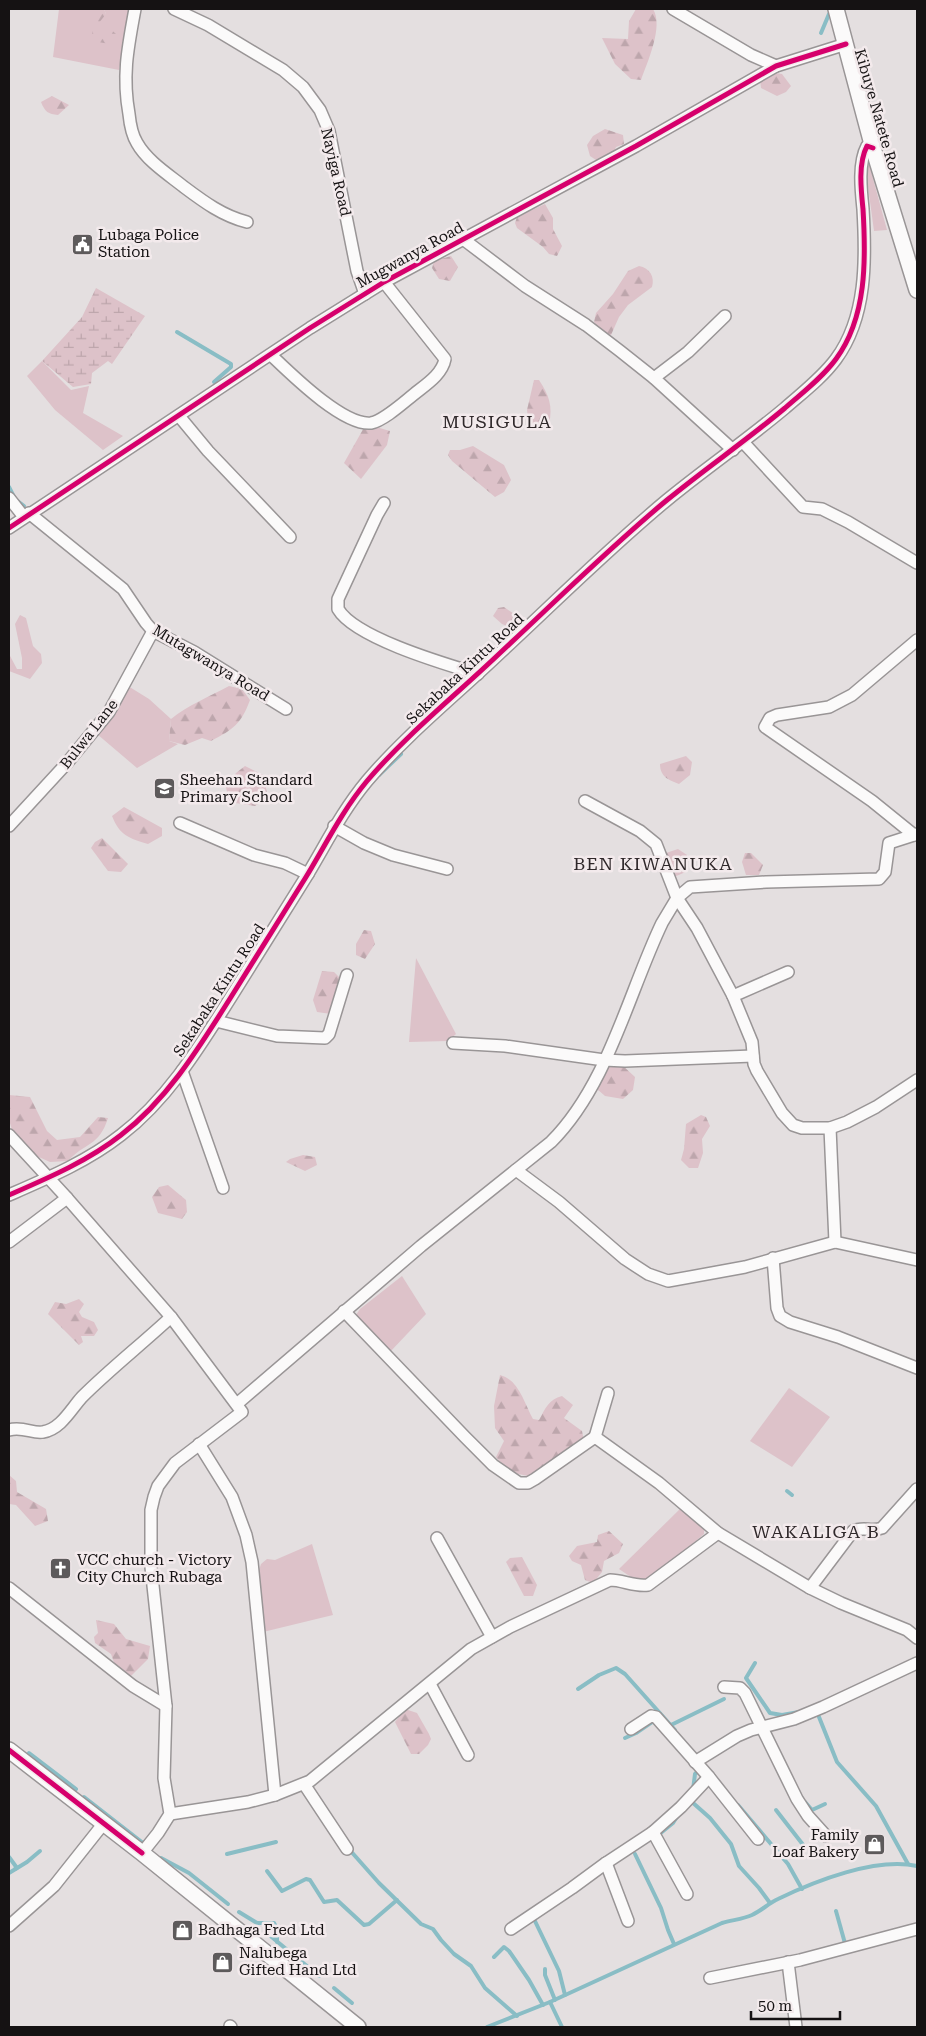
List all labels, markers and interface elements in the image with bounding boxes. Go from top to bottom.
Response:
street label: Kibuye Natete Road [851,47,907,190]
street label: Nayiga Road [317,126,355,218]
street label: Mugwanya Road [353,218,467,292]
place label: Lubaga Police Station [98,226,199,261]
public building icon: Lubaga Police Station [70,232,94,256]
district label: MUSIGULA [442,411,552,432]
street label: Sekabaka Kintu Road [402,610,528,728]
street label: Mutagwanya Road [149,621,273,705]
street label: Bulwa Lane [56,696,122,772]
place label: Sheehan Standard Primary School [180,771,313,806]
school or university icon: Sheehan Standard Primary School [152,777,176,801]
district label: BEN KIWANUKA [573,853,733,874]
street label: Sekabaka Kintu Road [169,920,269,1060]
district label: WAKALIGA B [752,1521,880,1542]
place label: VCC church - Victory City Church Rubaga [77,1551,232,1586]
church icon: VCC church - Victory City Church Rubaga [49,1557,73,1581]
place label: Family Loaf Bakery [772,1826,859,1861]
shop icon: Family Loaf Bakery [863,1832,887,1856]
shop icon: Badhaga Fred Ltd [170,1918,194,1942]
place label: Badhaga Fred Ltd [198,1921,325,1939]
place label: Nalubega Gifted Hand Ltd [239,1944,357,1979]
shop icon: Nalubega Gifted Hand Ltd [211,1950,235,1974]
scale bar [751,1988,840,2020]
text: 50 m [758,1997,793,2015]

